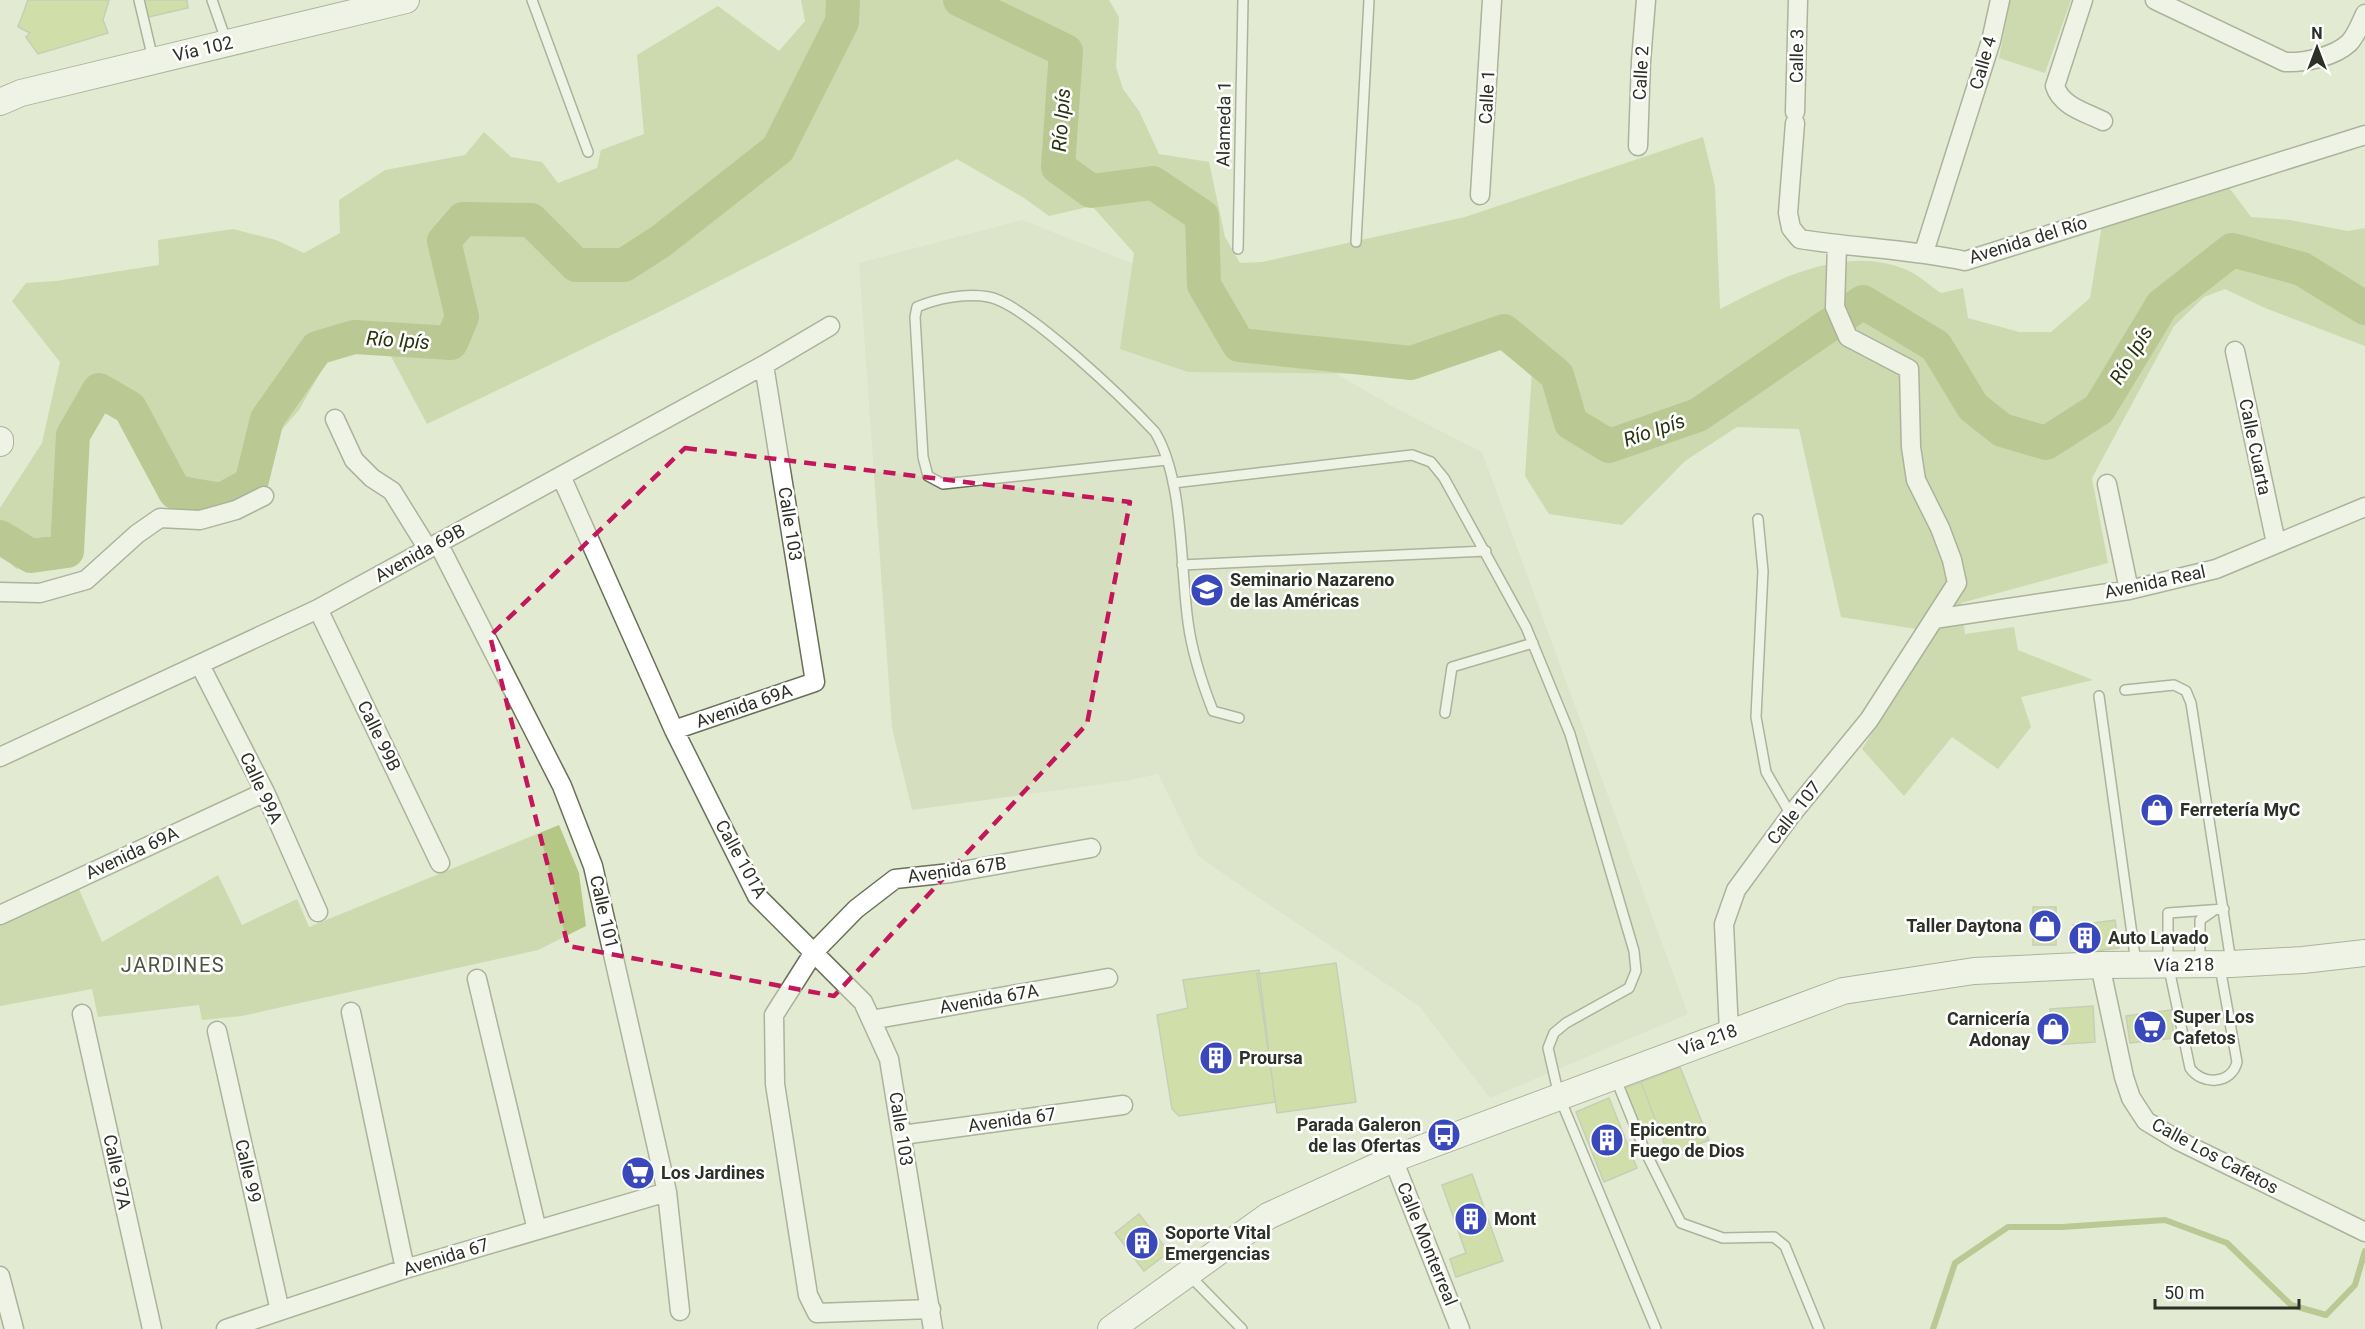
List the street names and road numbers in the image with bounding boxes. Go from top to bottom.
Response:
street label: Calle 3 [1786,29,1807,83]
street label: Vía 102 [171,31,235,66]
street label: Calle 4 [1965,34,2000,92]
street label: Calle 2 [1629,45,1652,101]
street label: Calle 1 [1475,69,1498,125]
street label: Alameda 1 [1212,81,1235,167]
street label: Avenida del Río [1966,212,2090,267]
street label: Calle Cuarta [2235,397,2276,497]
street label: Calle 103 [774,485,807,562]
street label: Avenida 69B [371,519,468,586]
street label: Avenida Real [2102,561,2207,602]
street label: Avenida 69A [693,679,795,732]
street label: Calle 99B [353,697,405,774]
street label: Calle 99A [236,749,287,827]
street label: Calle 107 [1762,777,1825,849]
street label: Calle 101A [711,816,772,902]
street label: Avenida 69A [82,822,182,883]
street label: Avenida 67B [906,852,1008,887]
street label: Calle 101 [586,873,623,951]
street label: Vía 218 [2154,953,2214,976]
street label: Avenida 67A [938,979,1040,1018]
street label: Vía 218 [1676,1019,1740,1060]
street label: Calle 103 [885,1090,918,1167]
street label: Avenida 67 [967,1103,1057,1136]
street label: Calle Los Cafetos [2148,1113,2282,1198]
street label: Calle 97A [99,1132,136,1212]
street label: Calle 99 [231,1137,266,1205]
street label: Calle Monterreal [1393,1179,1462,1309]
street label: Avenida 67 [401,1234,491,1279]

